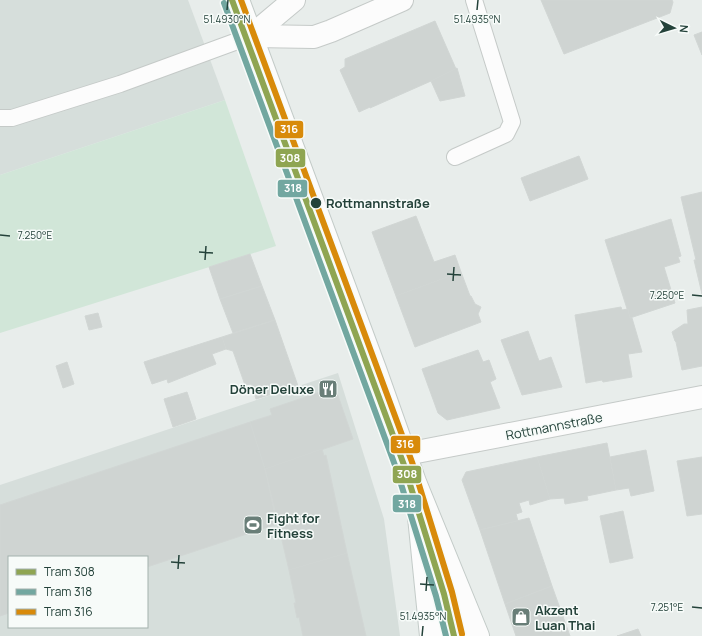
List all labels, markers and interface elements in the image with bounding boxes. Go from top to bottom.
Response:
north arrow [654,8,694,48]
text: 51.4930°N [204,12,251,26]
text: 51.4935°N [454,12,500,26]
text: N [677,24,692,34]
line badge: 316 [274,120,304,139]
text: 316 [280,121,298,136]
line badge: 308 [275,148,306,168]
text: 308 [280,150,300,165]
line badge: 318 [277,179,308,198]
text: 318 [284,180,302,195]
place label: Rottmannstraße [326,194,430,212]
marker: Rottmannstraße [309,196,323,210]
text: 7.250°E [18,228,53,242]
text: 7.250°E [650,288,685,302]
restaurant icon: Döner Deluxe [317,378,339,400]
place label: Döner Deluxe [230,380,314,398]
street label: Rottmannstraße [504,408,604,444]
line badge: 316 [390,435,421,454]
text: 316 [396,436,414,451]
line badge: 308 [392,465,422,484]
text: 308 [397,466,417,481]
line badge: 318 [392,494,422,513]
text: 318 [398,496,416,511]
place label: Fight for Fitness [267,509,320,542]
sports icon: Fight for Fitness [242,514,264,536]
legend [8,556,148,628]
text: Tram 308 [44,563,95,580]
text: Tram 318 [44,583,92,600]
text: 7.251°E [651,600,684,614]
place label: Akzent Luan Thai [535,601,595,634]
text: Tram 316 [44,603,93,620]
shop icon: Akzent Luan Thai [510,606,532,628]
text: 51.4935°N [400,609,446,623]

